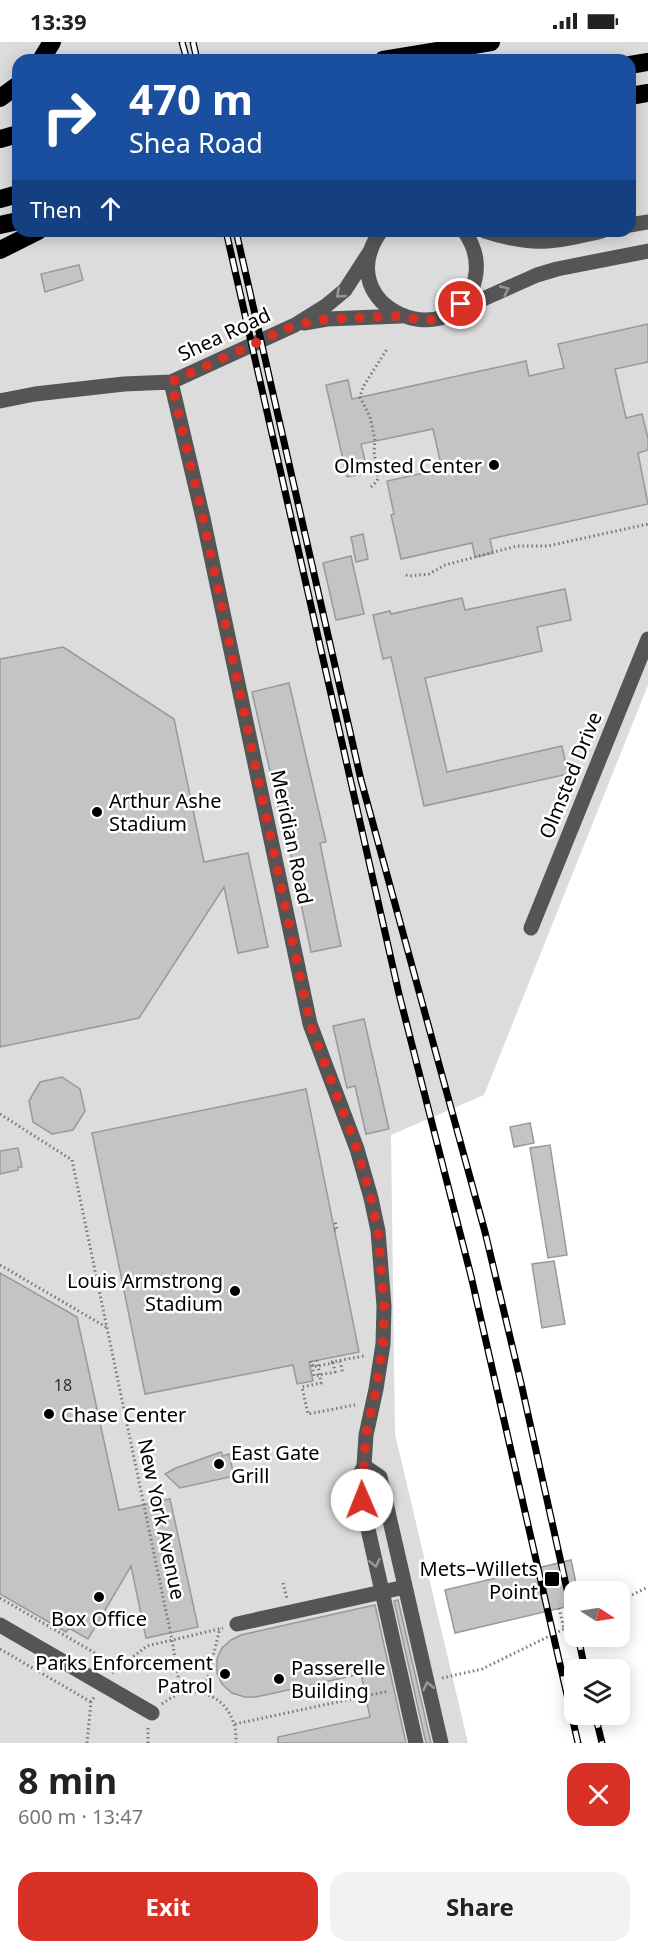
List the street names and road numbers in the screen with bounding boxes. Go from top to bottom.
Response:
street label: Shea Road [173,301,275,367]
street label: Olmsted Drive [532,708,608,842]
street label: Meridian Road [265,767,319,907]
street label: New York Avenue [132,1436,192,1602]

